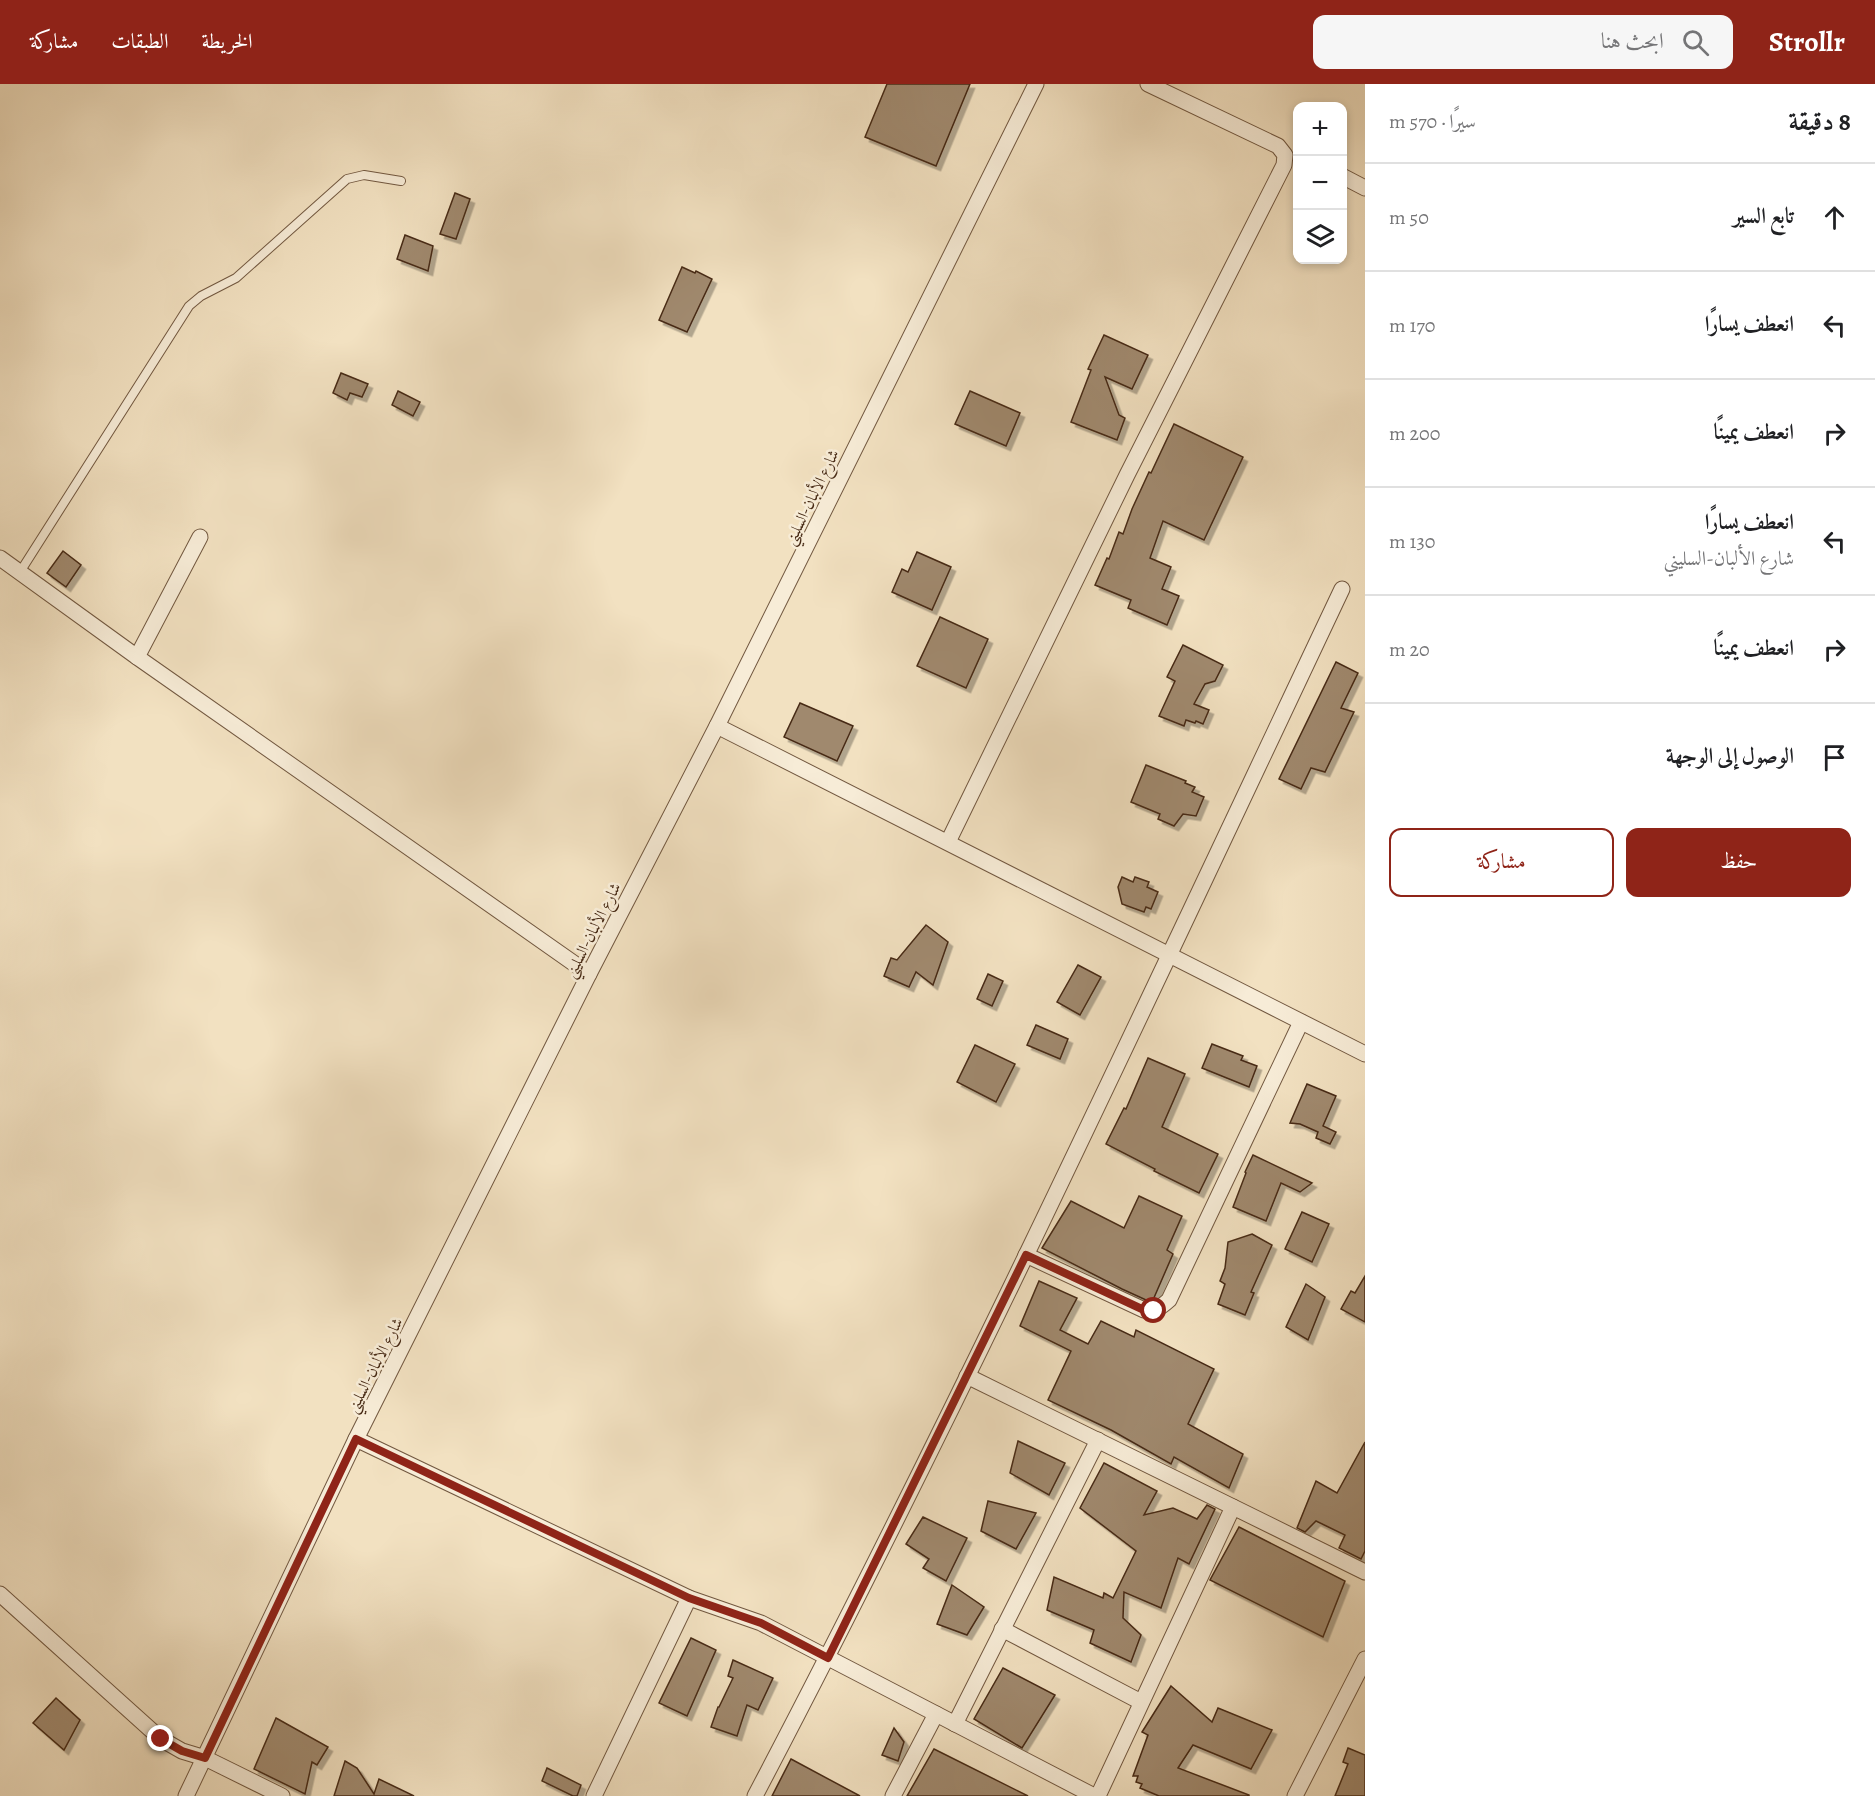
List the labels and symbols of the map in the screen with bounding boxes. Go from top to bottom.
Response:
street label: شارع الألبان-السليني [778,445,848,551]
street label: شارع الألبان-السليني [559,879,630,984]
route start [1140,1297,1166,1323]
street label: شارع الألبان-السليني [341,1314,412,1419]
route end [147,1725,173,1751]

